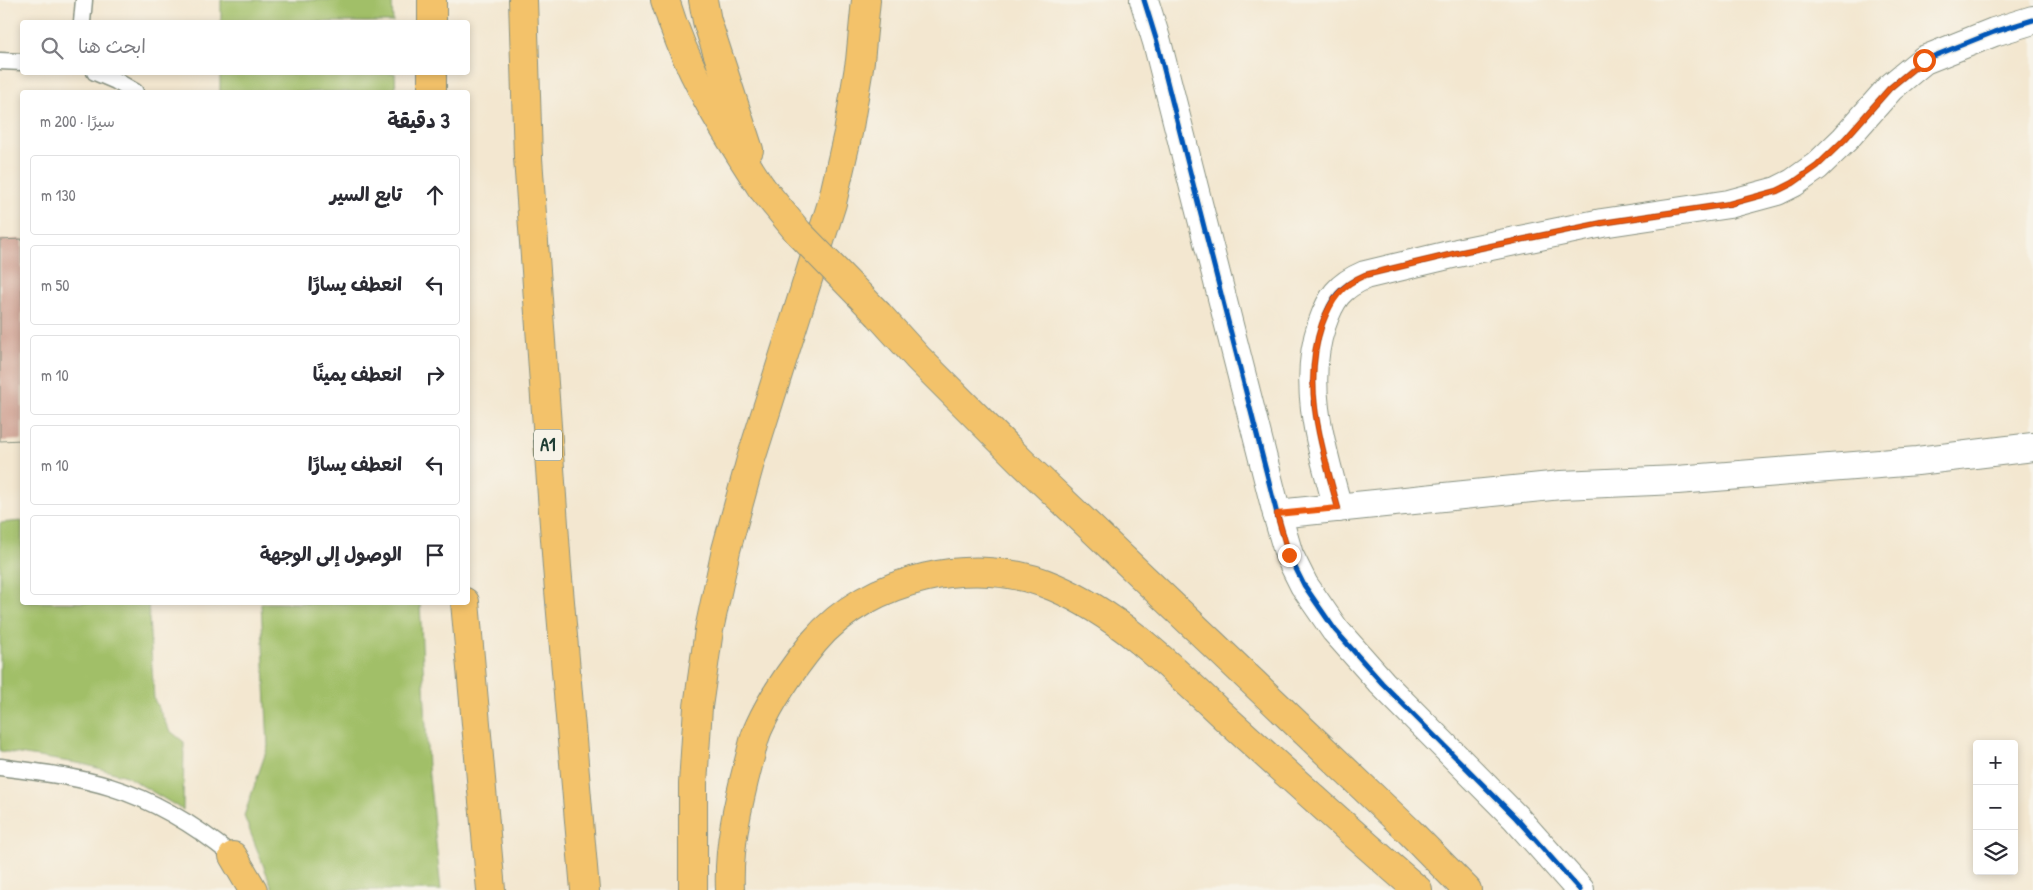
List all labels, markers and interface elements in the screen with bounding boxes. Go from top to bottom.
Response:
search box [20,20,470,75]
text: ابحث هنا [78,33,146,59]
icon: search [38,34,66,62]
route start [1913,49,1936,72]
text: 3 دقيقة [387,106,450,135]
text: سيرًا · 200 m [40,110,115,132]
text: تابع السير [330,181,402,207]
icon: ahead [421,181,449,209]
text: 130 m [41,184,76,206]
text: انعطف يسارًا [308,271,402,297]
icon: left [421,271,449,299]
text: 50 m [41,274,70,296]
text: انعطف يمينًا [313,361,402,387]
icon: right [421,361,449,389]
text: 10 m [41,364,69,386]
road number: A1 [534,430,562,460]
text: انعطف يسارًا [308,451,402,477]
icon: left [421,451,449,479]
text: 10 m [41,454,69,476]
text: الوصول إلى الوجهة [260,541,402,567]
icon: arrive [421,541,449,569]
route end [1278,544,1301,567]
map controls [1973,740,2018,875]
button: + [1973,740,2018,785]
button: − [1973,785,2018,830]
button: layers [1973,830,2018,875]

